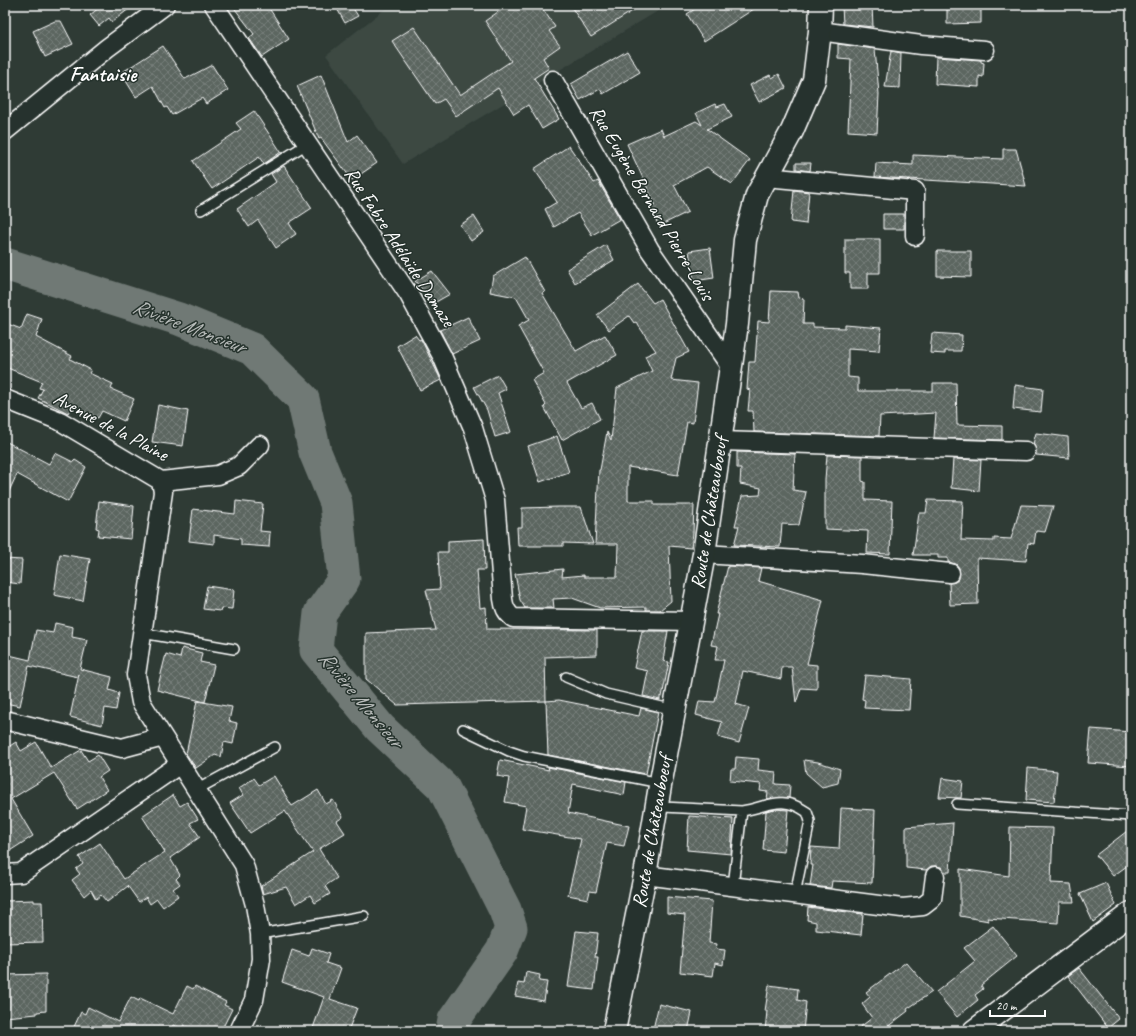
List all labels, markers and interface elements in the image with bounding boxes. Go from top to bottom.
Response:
district label: Fantaisie [70,61,138,87]
street label: Rue Eugène Bernard Pierre-Louis [584,101,721,307]
street label: Rue Fabre Adélaïde Damaze [339,162,462,333]
water label: Rivière Monsieur [129,293,253,361]
street label: Avenue de la Plaine [49,385,174,467]
street label: Route de Châteauboeuf [685,430,734,591]
water label: Rivière Monsieur [313,646,412,756]
street label: Route de Châteauboeuf [626,749,679,910]
scale bar [990,992,1045,1018]
text: 20 m [996,998,1018,1014]

